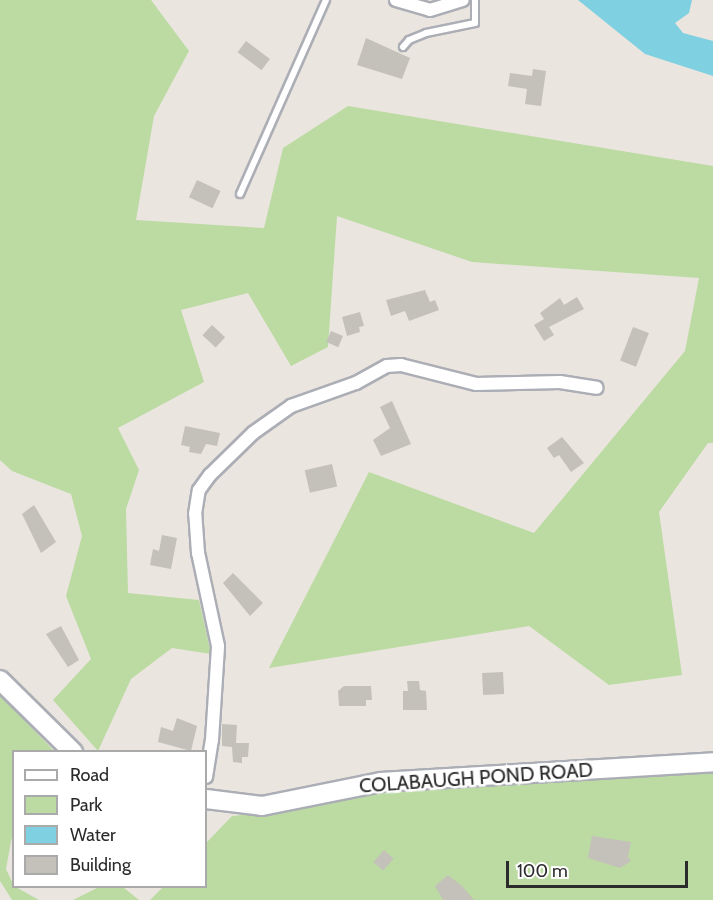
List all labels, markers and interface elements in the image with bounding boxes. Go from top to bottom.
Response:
legend [12,750,207,888]
street label: COLABAUGH POND ROAD [358,758,594,798]
text: Road [70,764,109,786]
text: Park [70,794,102,816]
text: Water [70,824,116,846]
scale bar [509,849,690,887]
text: Building [70,854,131,876]
text: 100 m [517,860,568,882]

